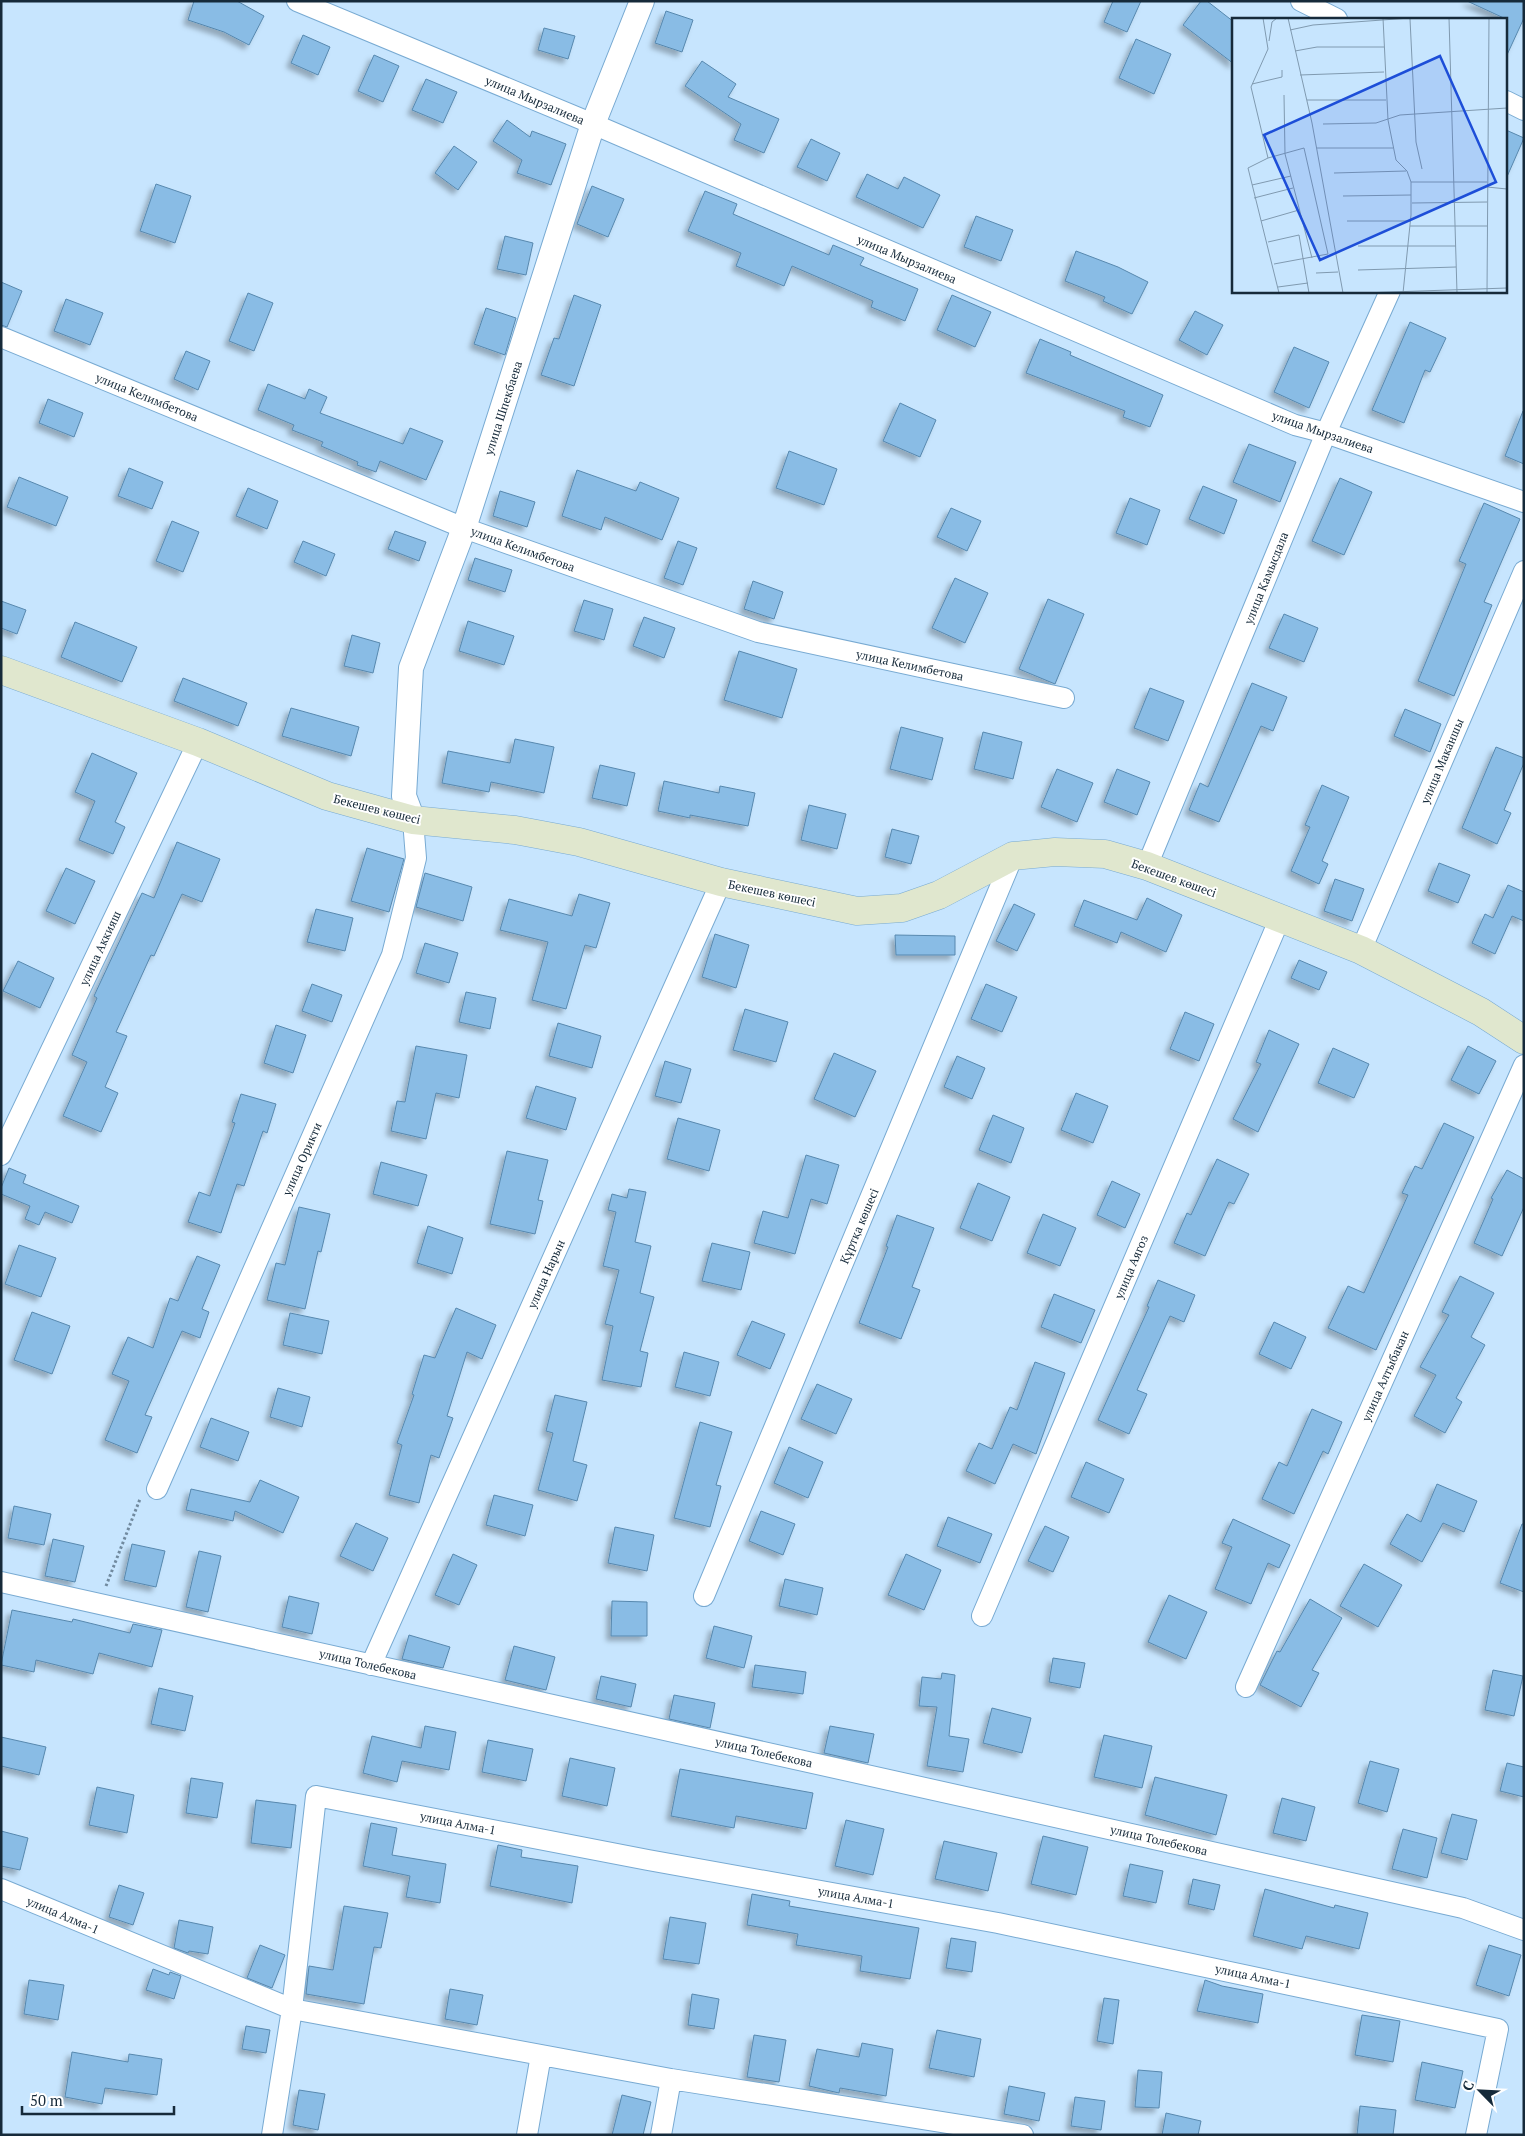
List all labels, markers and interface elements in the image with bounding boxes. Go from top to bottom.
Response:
inset map [1232,18,1508,292]
street label: улица Мырзалиева [482,72,587,128]
street label: улица Мырзалиева [854,231,959,287]
street label: улица Шпекбаева [480,359,525,458]
street label: улица Келимбетова [93,369,200,424]
street label: улица Мырзалиева [1269,407,1376,456]
street label: улица Келимбетова [468,523,577,575]
street label: улица Камысдала [1240,530,1291,627]
street label: улица Келимбетова [854,646,965,684]
street label: улица Маканшы [1417,716,1467,807]
street label: Бекешев көшесі [332,791,422,827]
street label: Бекешев көшесі [1130,856,1219,900]
street label: Бекешев көшесі [727,876,818,910]
street label: улица Аккияш [76,908,124,989]
street label: улица Орикти [279,1120,325,1199]
street label: Құртқа көшесі [836,1186,882,1266]
street label: улица Аягоз [1110,1233,1151,1302]
street label: улица Нарын [524,1237,568,1312]
street label: улица Алтыбакан [1358,1328,1412,1425]
street label: улица Толебекова [317,1645,418,1682]
street label: улица Толебекова [713,1733,814,1770]
street label: улица Алма-1 [418,1808,497,1838]
street label: улица Толебекова [1108,1821,1209,1858]
street label: улица Алма-1 [816,1883,895,1911]
street label: улица Алма-1 [24,1893,101,1937]
street label: улица Алма-1 [1213,1960,1292,1991]
north arrow [1455,2066,1505,2116]
text: С [1457,2077,1478,2094]
scale bar [22,2084,175,2116]
text: 50 m [30,2090,63,2110]

